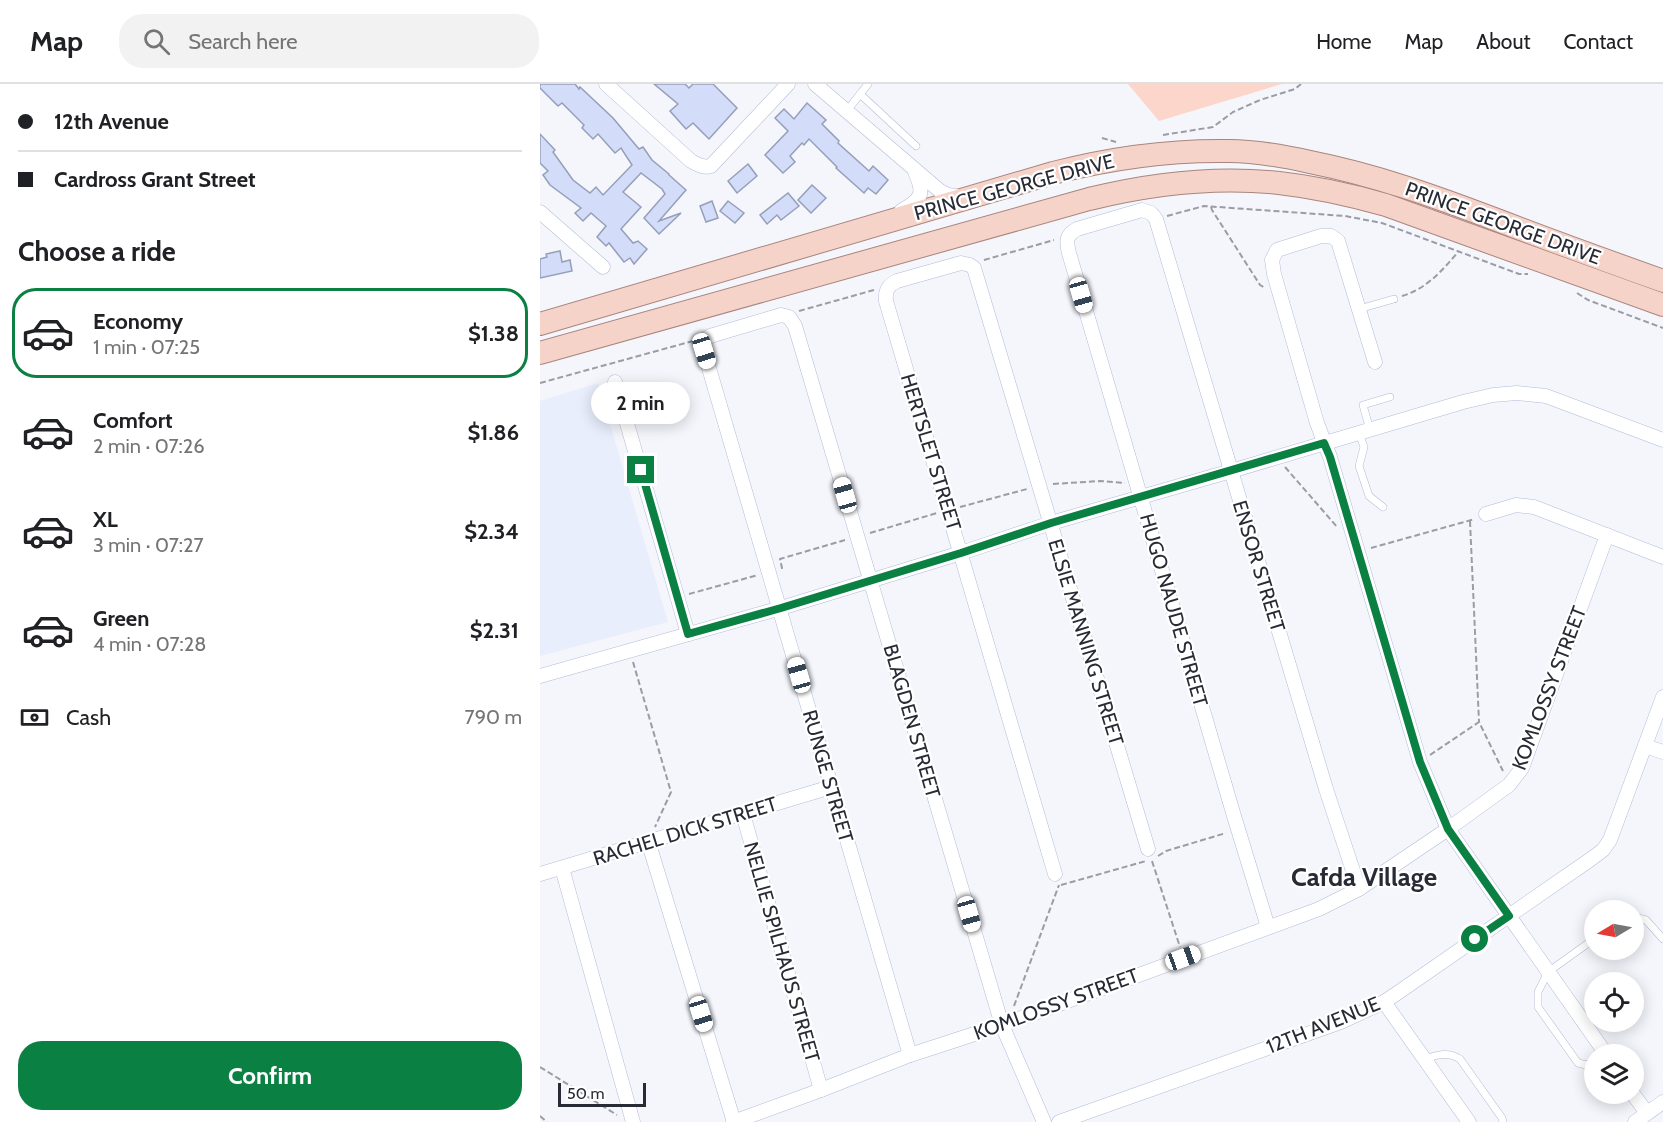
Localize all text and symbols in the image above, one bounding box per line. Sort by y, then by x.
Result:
search box [119,14,539,68]
text: Map [30,24,83,58]
icon: search [140,25,173,58]
text: Search here [188,28,297,55]
text: Home [1316,29,1372,54]
text: Map [1405,29,1443,54]
text: About [1476,29,1530,54]
text: Contact [1563,29,1633,54]
text: 12th Avenue [54,108,169,135]
street label: PRINCE GEORGE DRIVE [911,149,1117,225]
text: Cardross Grant Street [54,166,256,193]
street label: PRINCE GEORGE DRIVE [1402,176,1604,270]
text: Choose a ride [18,235,176,268]
car [1067,275,1095,315]
icon: car [21,306,75,360]
text: Economy [93,308,183,335]
text: $1.38 [468,320,519,347]
car [690,331,718,371]
text: 1 min · 07:25 [93,335,200,359]
street label: HERTSLET STREET [896,371,966,534]
callout: 2 min [591,383,690,425]
text: 2 min [616,391,665,415]
icon: car [21,405,75,459]
text: Comfort [93,407,172,434]
text: $1.86 [468,419,519,446]
text: 2 min · 07:26 [93,434,205,458]
route end [627,456,654,483]
car [831,475,859,515]
street label: ENSOR STREET [1228,497,1290,635]
icon: car [21,504,75,558]
text: XL [93,506,118,533]
street label: HUGO NAUDE STREET [1135,511,1213,710]
text: $2.34 [464,518,519,545]
text: 3 min · 07:27 [93,533,204,557]
street label: ELSIE MANNING STREET [1043,536,1129,748]
street label: KOMLOSSY STREET [1507,602,1591,773]
icon: car [21,603,75,657]
text: Green [93,605,149,632]
text: $2.31 [470,617,519,644]
text: 4 min · 07:28 [93,632,206,656]
street label: BLAGDEN STREET [879,641,946,801]
car [785,655,813,695]
icon: cash [18,701,51,734]
text: Cash [66,704,111,731]
text: 790 m [465,705,522,729]
street label: RUNGE STREET [798,707,858,845]
street label: RACHEL DICK STREET [590,791,780,870]
street label: NELLIE SPILHAUS STREET [739,839,825,1065]
district label: Cafda Village [1291,861,1437,893]
car [955,894,983,934]
north arrow [1584,900,1644,960]
map controls [1584,900,1644,1104]
route start [1461,925,1488,952]
car [1163,943,1203,973]
street label: KOMLOSSY STREET [970,963,1142,1045]
button: locate [1584,972,1644,1032]
street label: 12TH AVENUE [1263,991,1383,1059]
car [687,994,715,1034]
button: Confirm [18,1041,522,1110]
button: layers [1584,1044,1644,1104]
scale bar [558,1080,646,1108]
text: 50 m [567,1084,604,1103]

